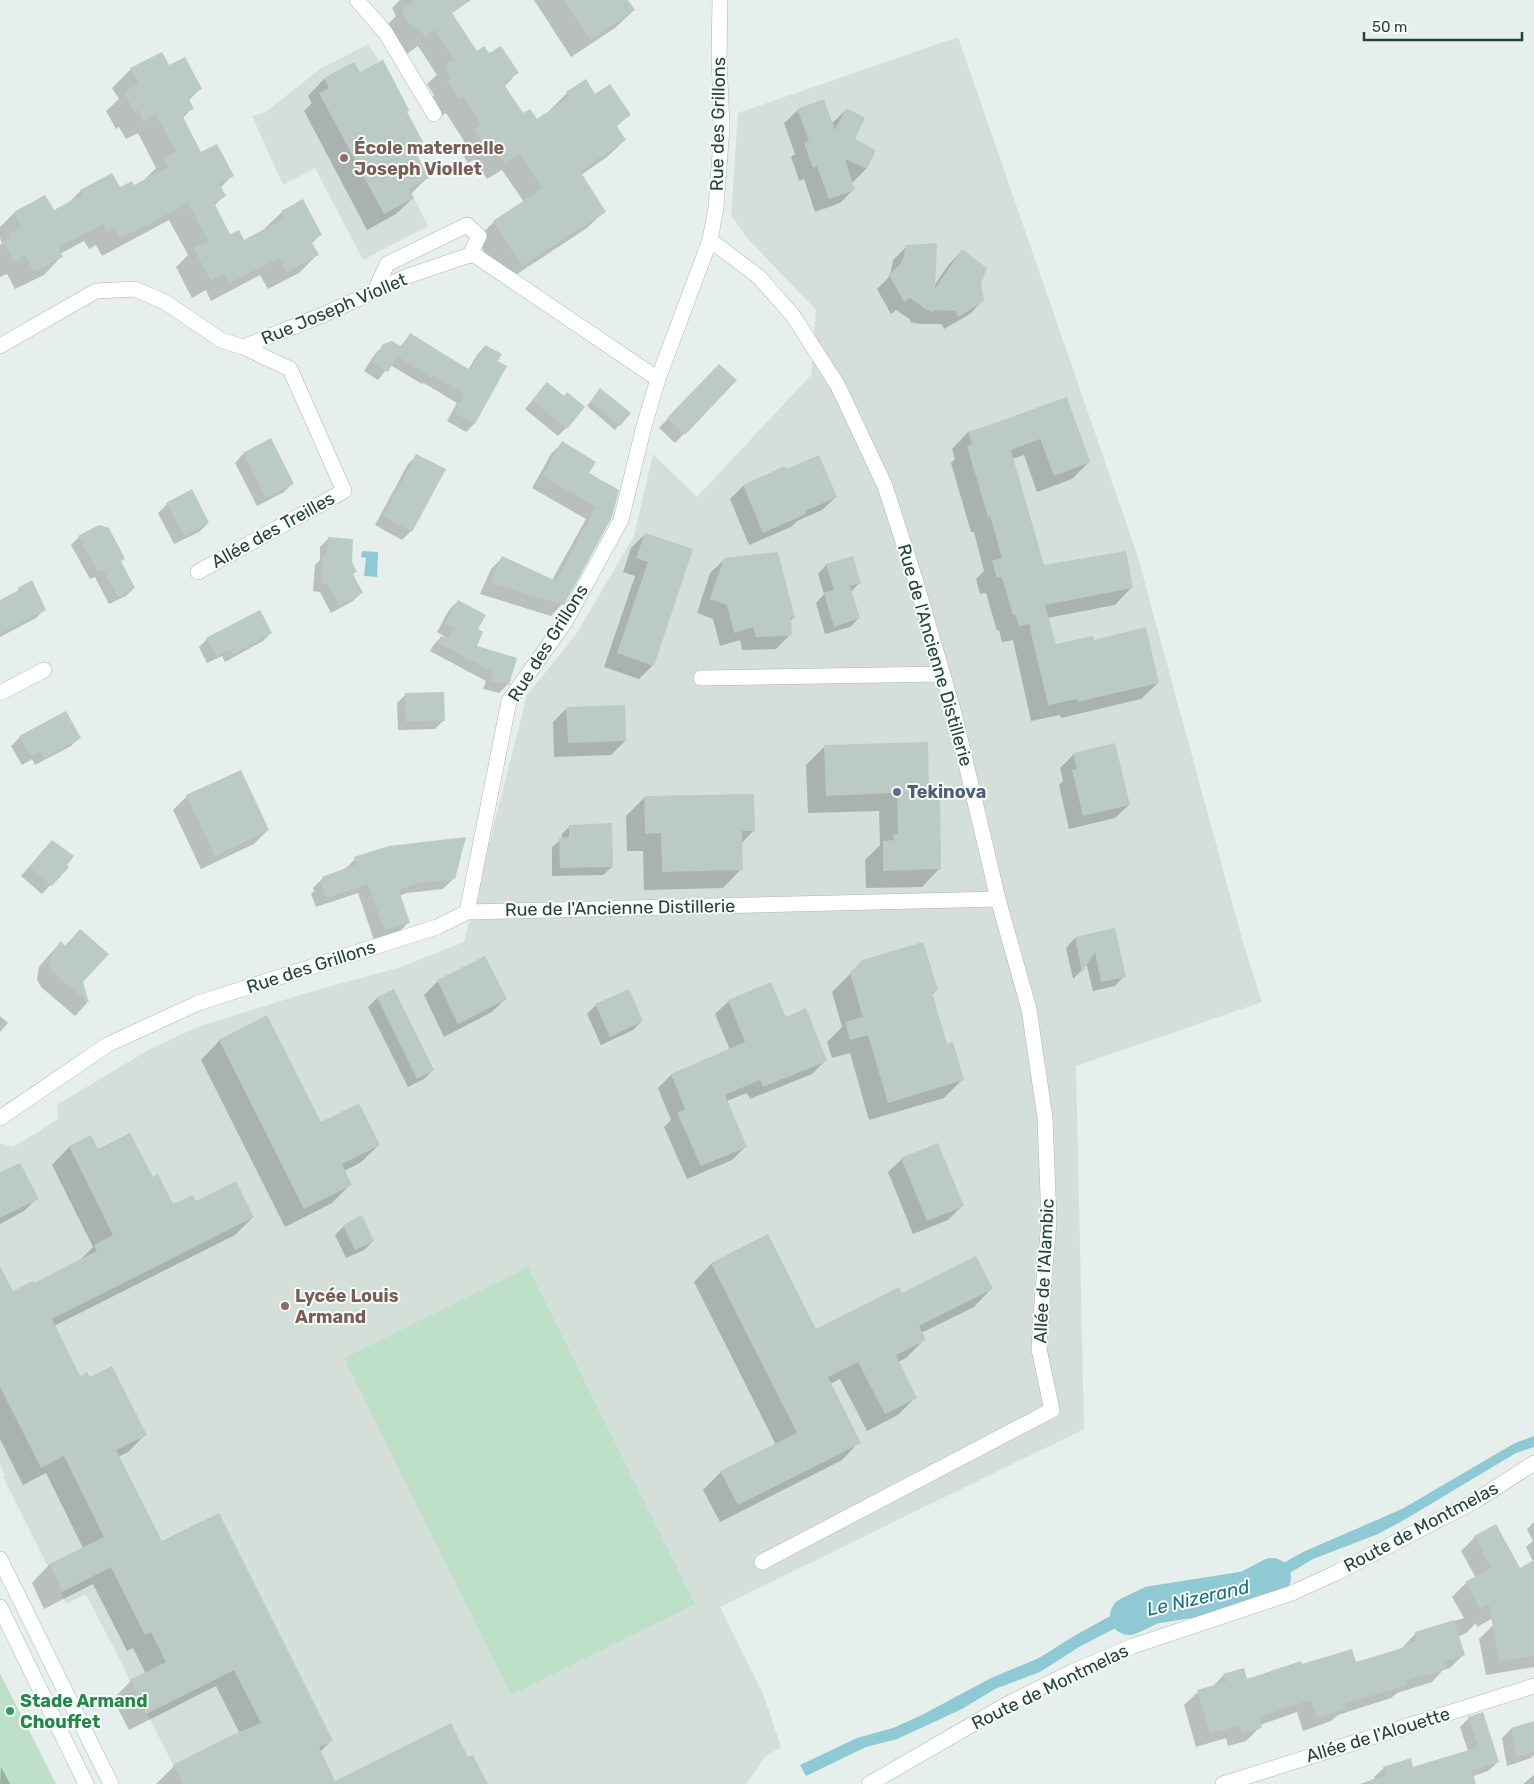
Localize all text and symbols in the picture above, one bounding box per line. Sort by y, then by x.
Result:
scale bar [1364,10,1522,42]
text: 50 m [1372,18,1407,36]
street label: Rue des Grillons [706,57,730,191]
place label: École maternelle Joseph Viollet [354,137,505,180]
marker: École maternelle Joseph Viollet [338,152,350,164]
street label: Rue Joseph Viollet [258,268,410,350]
street label: Allée des Treilles [208,487,338,573]
street label: Rue de l'Ancienne Distillerie [893,541,977,769]
street label: Rue des Grillons [503,580,593,706]
place label: Tekinova [907,781,986,803]
marker: Tekinova [891,786,903,798]
street label: Rue de l'Ancienne Distillerie [505,895,735,921]
street label: Rue des Grillons [244,936,378,998]
street label: Allée de l'Alambic [1029,1198,1059,1344]
place label: Lycée Louis Armand [295,1285,399,1328]
marker: Lycée Louis Armand [279,1300,291,1312]
street label: Route de Montmelas [1340,1477,1502,1577]
water label: Le Nizerand [1144,1575,1252,1621]
street label: Route de Montmelas [968,1640,1132,1734]
place label: Stade Armand Chouffet [20,1690,148,1733]
street label: Allée de l'Alouette [1303,1703,1453,1767]
marker: Stade Armand Chouffet [4,1705,16,1717]

